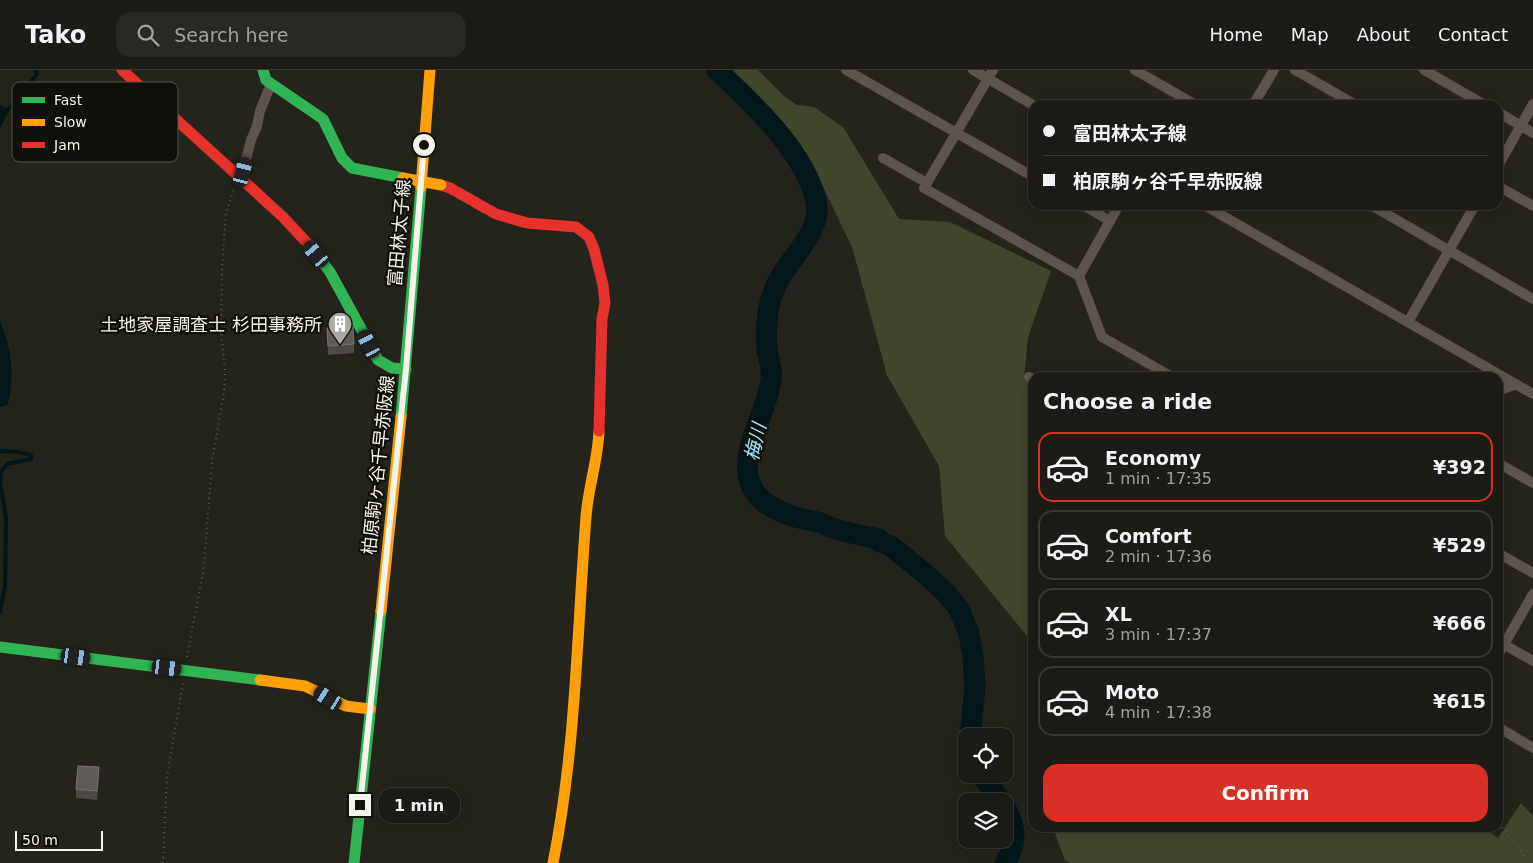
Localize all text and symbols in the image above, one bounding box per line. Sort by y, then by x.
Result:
search box [116,12,466,57]
text: Tako [25,21,86,49]
icon: search [134,21,162,49]
text: Search here [174,24,288,46]
text: Home [1210,24,1263,45]
text: Map [1291,24,1329,45]
text: About [1357,24,1410,45]
text: Contact [1438,24,1508,45]
legend [12,82,178,162]
text: Fast [54,92,83,108]
text: Slow [54,114,87,130]
text: 富田林太子線 [1073,122,1187,144]
route start [413,134,435,156]
text: Jam [53,137,80,153]
car [232,156,253,188]
text: 柏原駒ヶ谷千早赤阪線 [1073,170,1263,192]
street label: 富田林太子線 [384,178,414,288]
car [300,238,331,270]
building icon: 土地家屋調査士 杉田事務所 [327,311,353,345]
place label: 土地家屋調査士 杉田事務所 [100,314,322,335]
car [355,327,382,361]
street label: 柏原駒ヶ谷千早赤阪線 [358,374,398,556]
text: Choose a ride [1043,389,1212,414]
water label: 梅川 [740,419,770,463]
icon: car [1045,445,1090,490]
text: Economy [1105,447,1201,469]
text: ¥392 [1433,456,1486,478]
text: 1 min · 17:35 [1105,469,1212,488]
icon: car [1045,523,1090,568]
text: Comfort [1105,525,1192,547]
text: ¥529 [1433,534,1486,556]
text: 2 min · 17:36 [1105,547,1212,566]
icon: car [1045,601,1090,646]
text: XL [1105,603,1132,625]
text: ¥666 [1433,612,1486,634]
text: 3 min · 17:37 [1105,625,1212,644]
car [60,647,91,667]
car [151,659,182,677]
icon: car [1045,679,1090,724]
text: Moto [1105,681,1159,703]
car [311,684,344,712]
text: ¥615 [1433,690,1486,712]
text: 4 min · 17:38 [1105,703,1212,722]
map controls [958,728,1013,848]
button: locate [958,728,1013,783]
button: Confirm [1043,764,1488,822]
callout: 1 min [378,788,460,822]
button: layers [958,793,1013,848]
route end [349,794,371,816]
text: 1 min [394,796,444,815]
scale bar [15,828,102,851]
text: 50 m [22,832,58,848]

